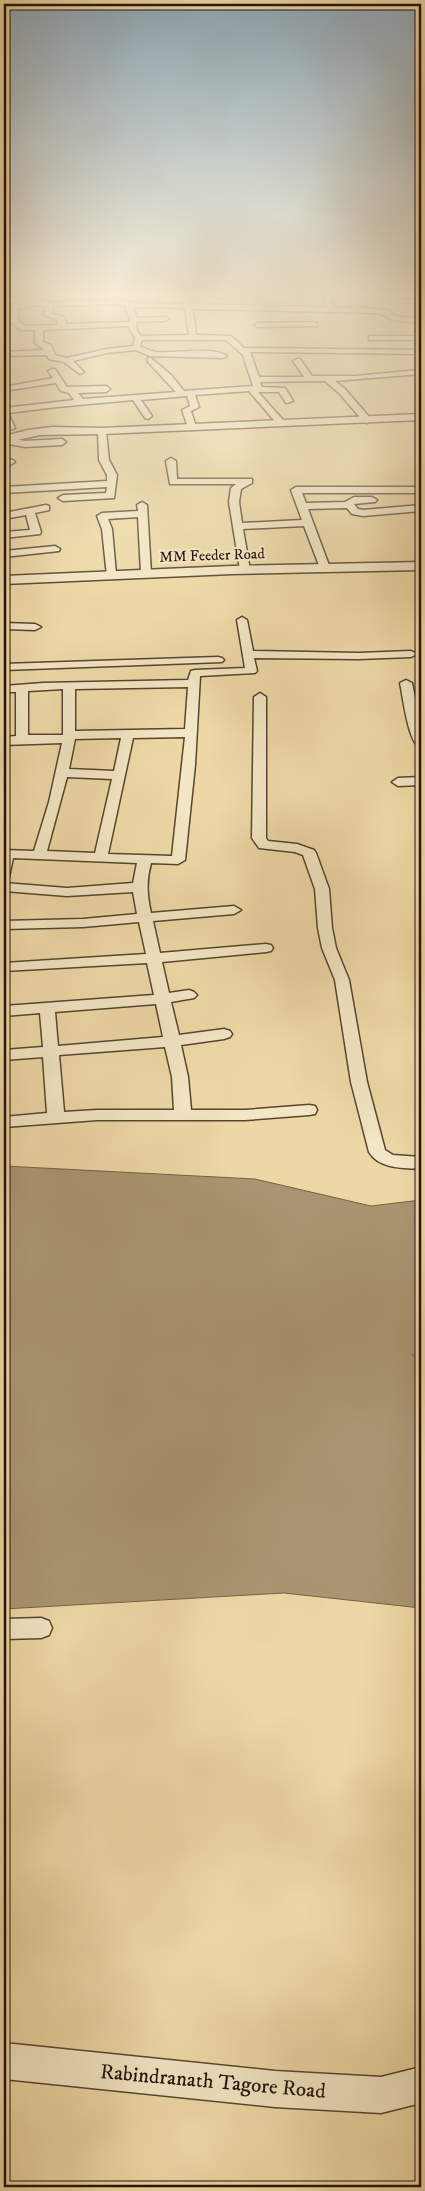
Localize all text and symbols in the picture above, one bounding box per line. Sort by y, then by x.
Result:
street label: MM Feeder Road [159,544,266,567]
street label: Rabindranath Tagore Road [99,2059,327,2105]

